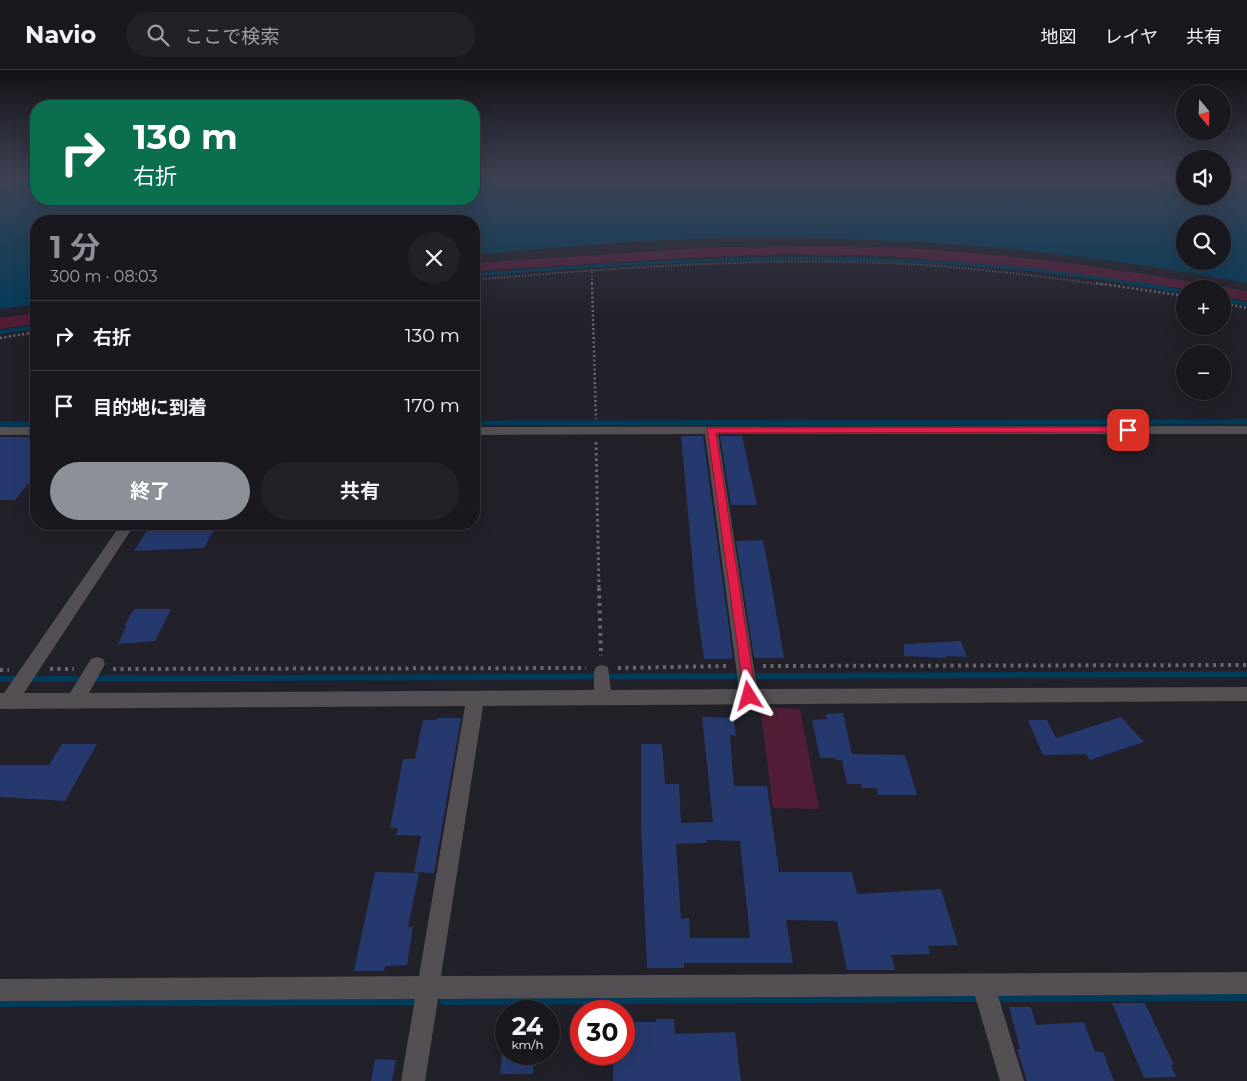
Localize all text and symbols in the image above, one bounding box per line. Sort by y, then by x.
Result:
search box [126,12,476,57]
text: Navio [25,20,96,49]
icon: search [144,21,172,49]
text: ここで検索 [184,25,279,48]
text: 地図 [1041,26,1077,48]
text: レイヤ [1105,26,1158,48]
text: 共有 [1186,26,1222,48]
north arrow [1176,85,1231,140]
map controls [1176,85,1231,400]
text: 130 m [133,115,238,158]
icon: right [50,120,115,185]
button: sound [1176,150,1231,205]
text: 右折 [133,163,177,190]
button: search [1176,215,1231,270]
text: 1 分 [50,229,100,266]
button: close [408,232,460,284]
text: 300 m · 08:03 [50,267,157,286]
button: + [1176,280,1231,335]
icon: right [50,322,78,350]
text: 130 m [405,324,460,347]
text: 右折 [93,326,131,349]
button: − [1176,345,1231,400]
icon: arrive [50,392,78,420]
text: 170 m [405,394,460,417]
text: 目的地に到着 [93,396,207,419]
pin [1107,409,1149,451]
icon: arrive [1114,416,1142,444]
button: 終了 [50,462,250,520]
button: 共有 [260,462,460,520]
position arrow [722,669,774,721]
speed limit sign: 30 [570,1000,635,1065]
text: 24 [512,1011,543,1041]
text: km/h [511,1037,544,1052]

